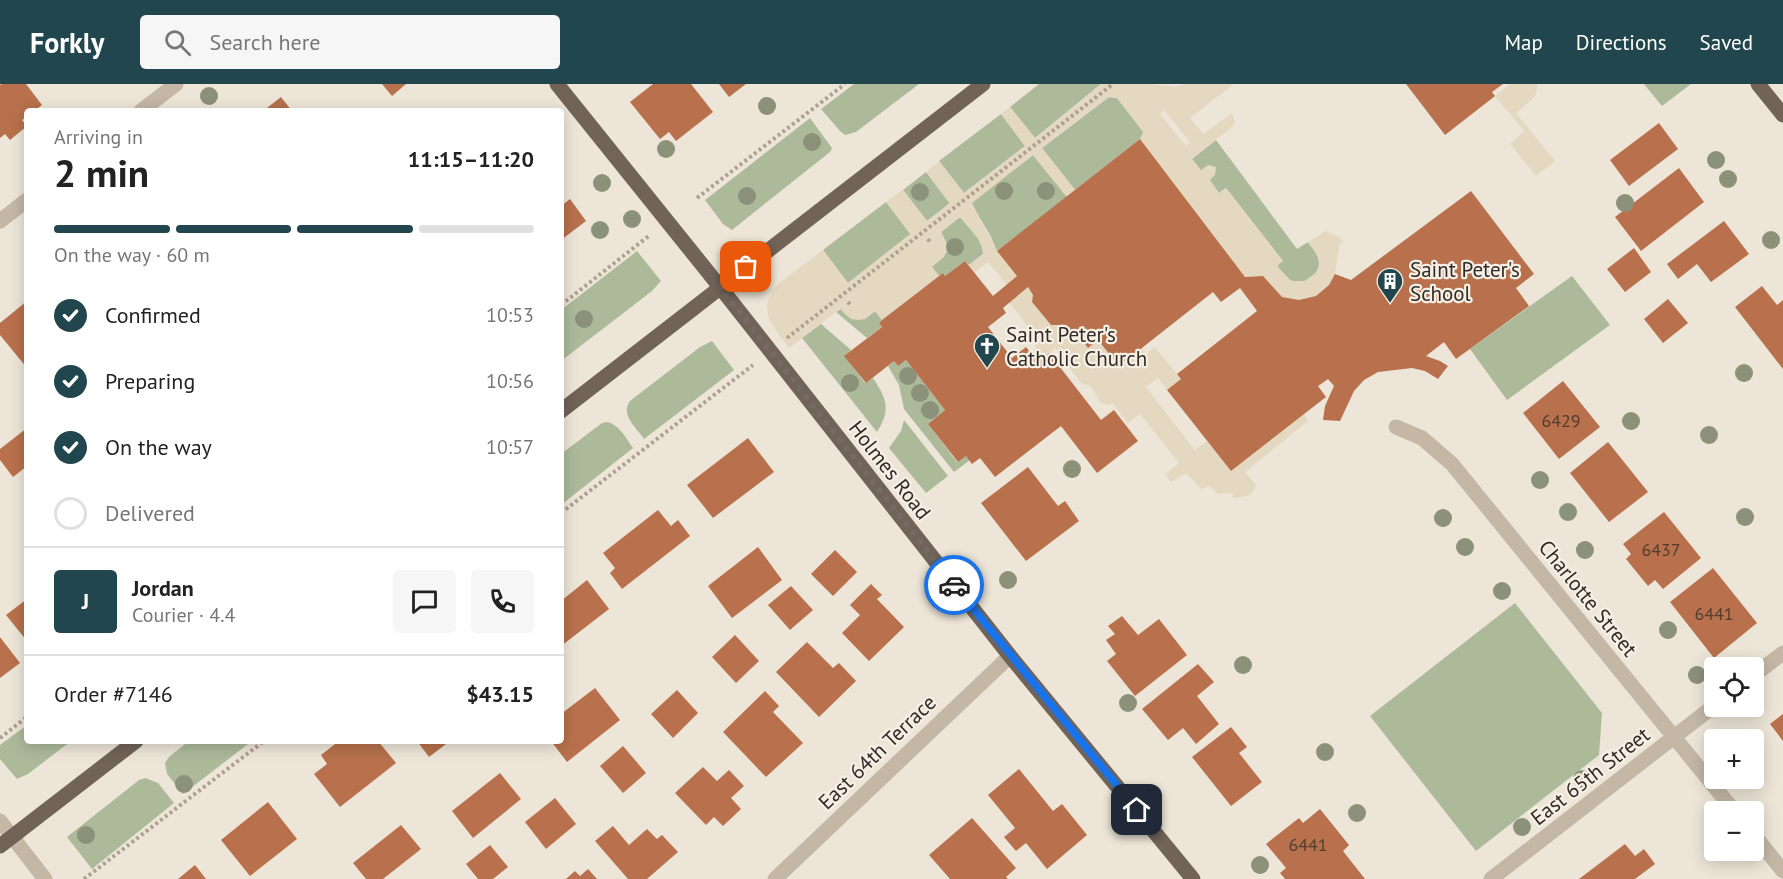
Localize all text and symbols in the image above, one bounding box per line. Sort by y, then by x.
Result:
search box [140,15,560,69]
text: Forkly [30,24,104,61]
icon: search [161,26,194,59]
text: Search here [209,28,320,56]
text: Map [1504,29,1543,56]
text: Directions [1576,29,1667,56]
text: Saved [1700,29,1753,56]
text: Arriving in [54,124,143,150]
text: 11:15–11:20 [408,145,534,173]
text: 2 min [54,147,149,198]
pin [720,241,771,292]
text: On the way · 60 m [54,242,210,268]
icon: bag [729,250,762,283]
place label: Saint Peter's School [1410,256,1520,307]
building icon: Saint Peter's School [1375,266,1405,304]
icon: check [54,299,87,332]
text: Confirmed [105,301,201,329]
text: 10:53 [486,302,534,328]
place label: Saint Peter's Catholic Church [1006,321,1147,372]
church icon: Saint Peter's Catholic Church [972,331,1002,369]
icon: check [54,365,87,398]
text: Preparing [105,367,195,395]
text: 10:56 [486,368,534,394]
house number: 6429 [1541,409,1581,432]
street label: Holmes Road [843,415,937,525]
icon: check [54,431,87,464]
text: On the way [105,433,212,461]
text: 10:57 [486,434,534,460]
text: Delivered [105,499,195,527]
street label: Charlotte Street [1533,534,1643,662]
house number: 6437 [1641,538,1681,561]
courier [924,555,984,615]
icon: car [938,569,971,602]
button: chat [393,570,456,633]
button: phone [471,570,534,633]
text: Jordan [132,574,194,602]
text: J [82,587,89,615]
text: Courier · 4.4 [132,602,235,628]
house number: 6441 [1694,602,1734,625]
map controls [1704,657,1764,861]
button: locate [1704,657,1764,717]
text: Order #7146 [54,680,173,708]
text: $43.15 [466,680,534,708]
street label: East 64th Terrace [812,689,942,815]
street label: East 65th Street [1525,721,1655,831]
button: + [1704,729,1764,789]
pin [1111,784,1162,835]
icon: home [1120,793,1153,826]
button: − [1704,801,1764,861]
house number: 6441 [1288,833,1328,856]

